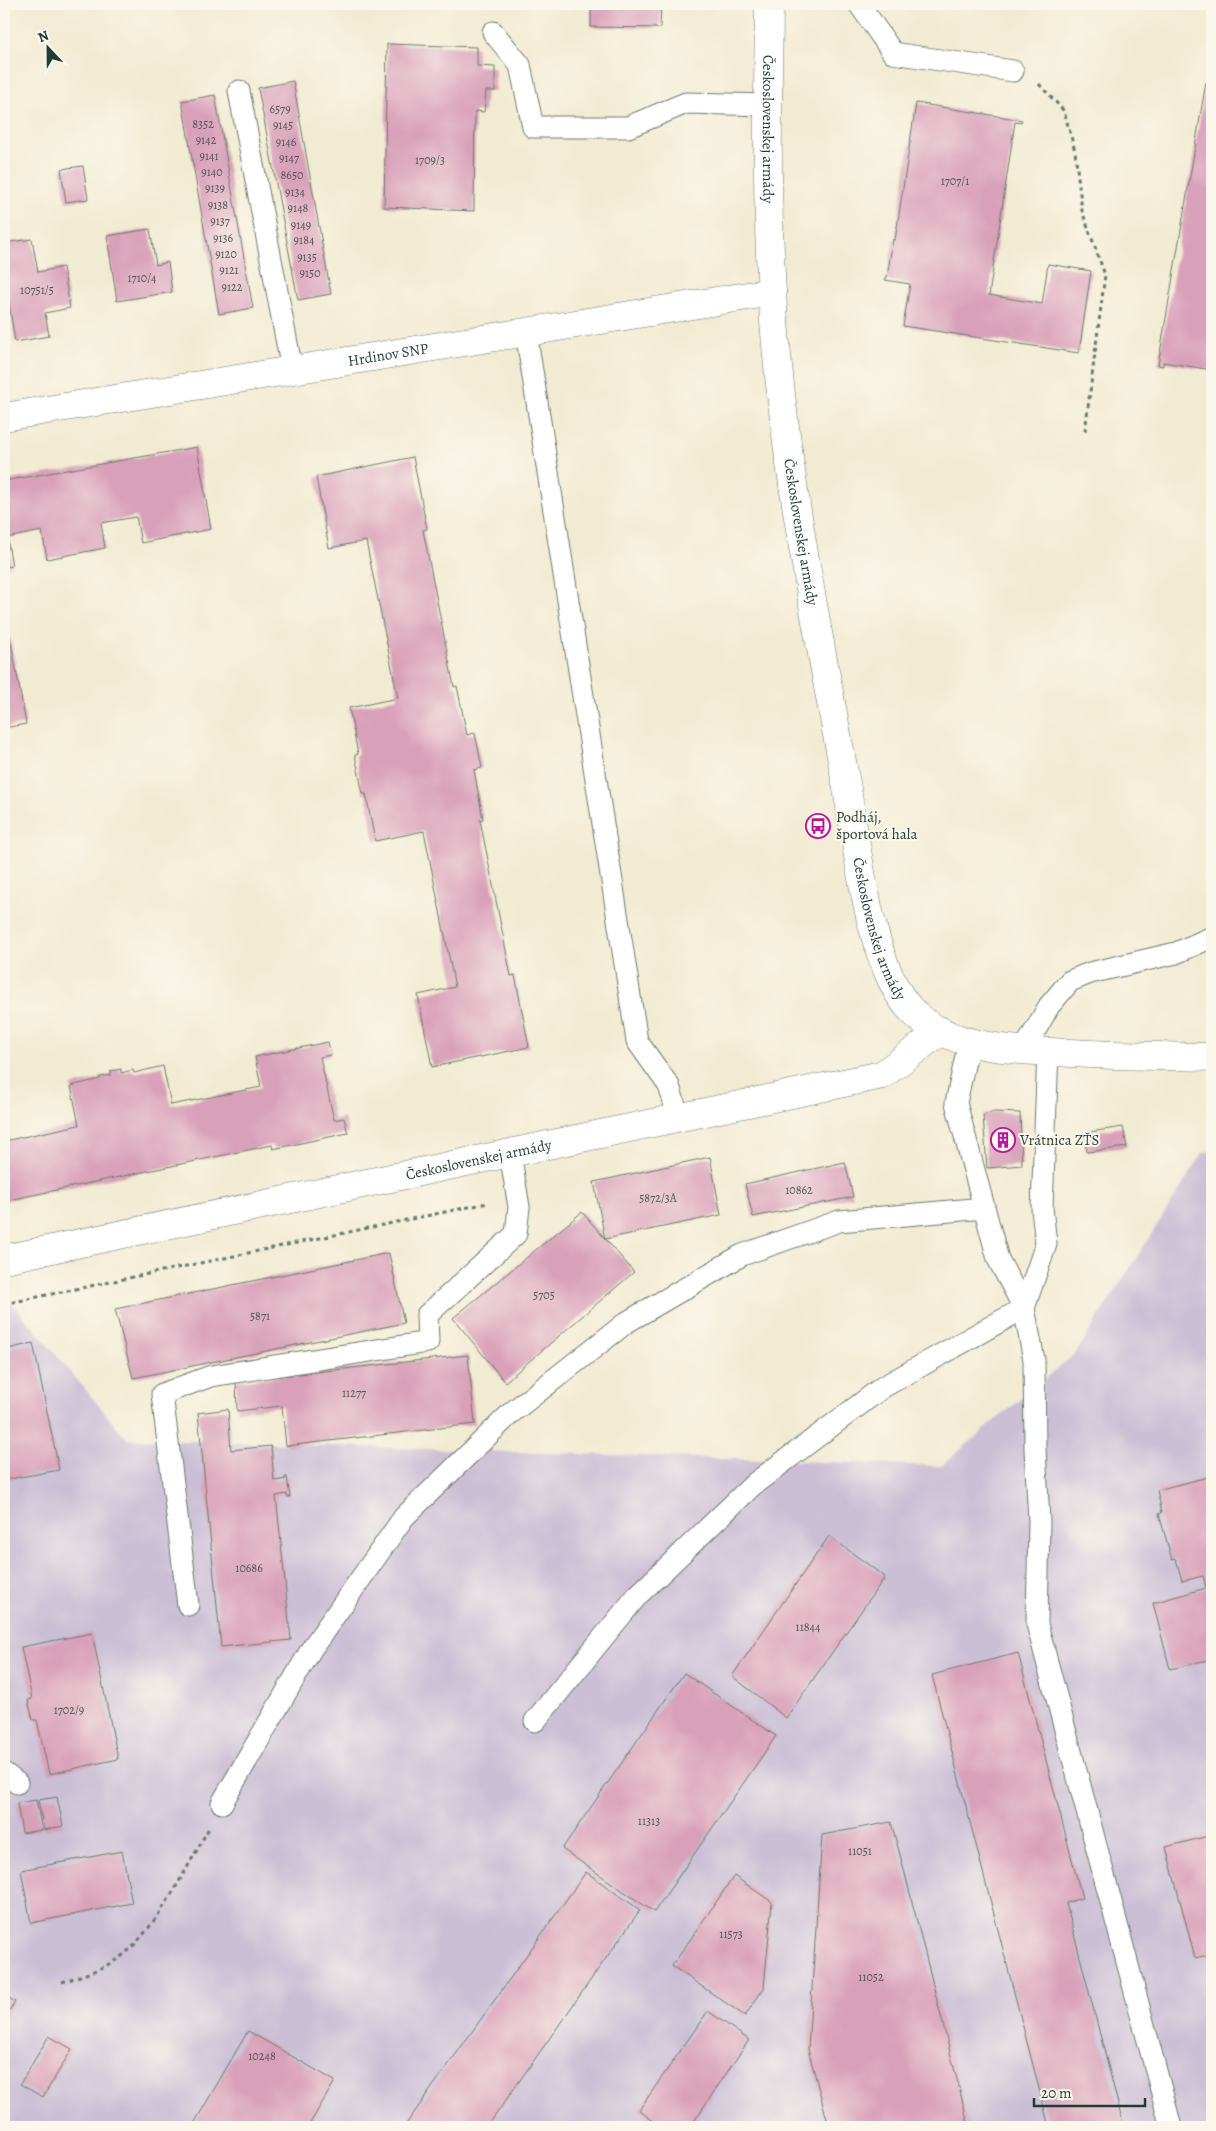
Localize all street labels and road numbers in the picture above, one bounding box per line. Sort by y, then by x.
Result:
street label: Československej armády [758,55,778,204]
street label: Hrdinov SNP [346,338,430,371]
street label: Československej armády [779,457,823,607]
street label: Československej armády [848,856,911,1004]
street label: Československej armády [404,1134,554,1185]

